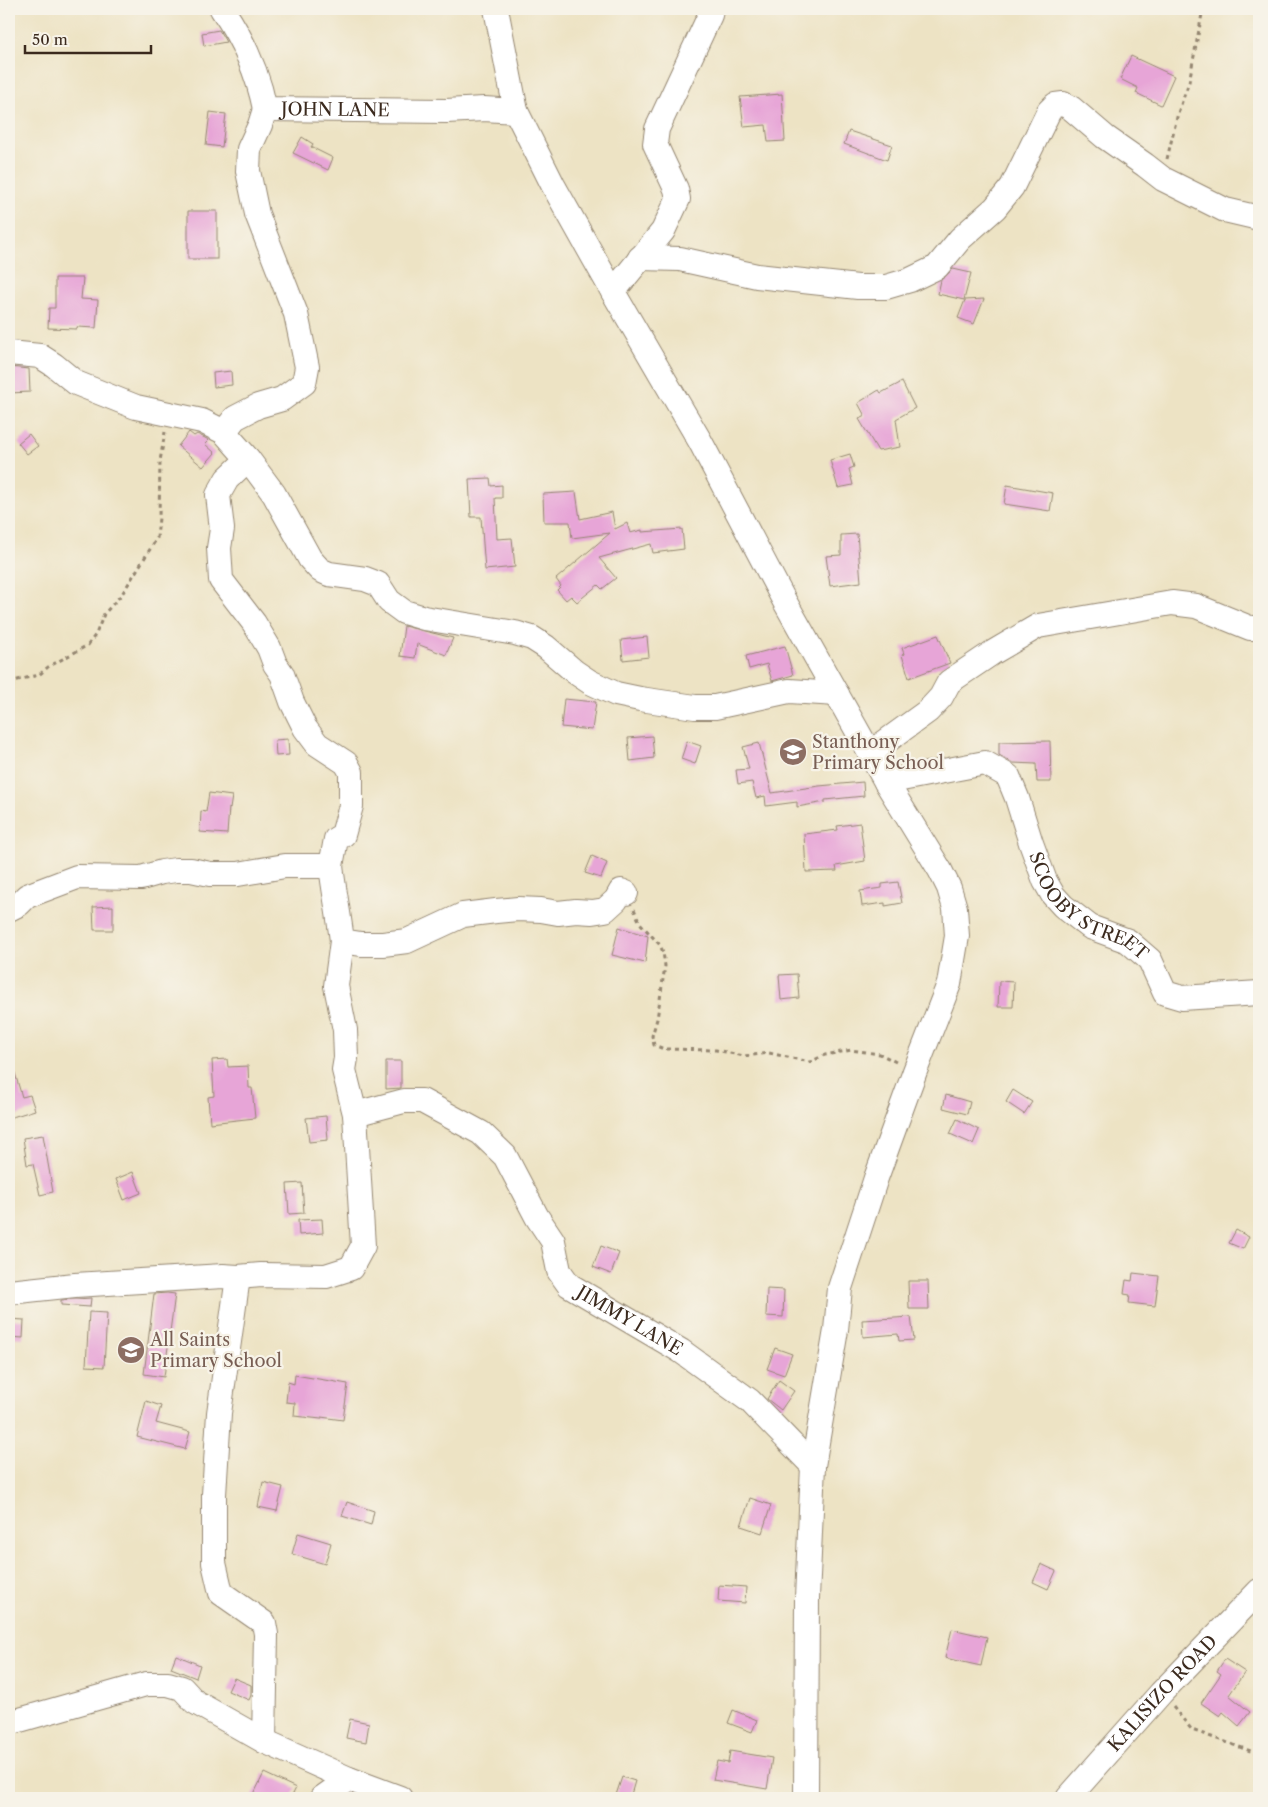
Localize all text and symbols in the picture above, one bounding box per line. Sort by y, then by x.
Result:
scale bar [25,22,151,54]
text: 50 m [32,30,68,49]
street label: JOHN LANE [278,98,390,121]
place label: Stanthony Primary School [812,731,944,774]
school or university icon: Stanthony Primary School [778,737,808,767]
street label: SCOOBY STREET [1024,849,1153,965]
street label: JIMMY LANE [570,1280,686,1360]
place label: All Saints Primary School [149,1329,282,1372]
school or university icon: All Saints Primary School [116,1335,146,1365]
street label: KALISIZO ROAD [1103,1630,1222,1756]

